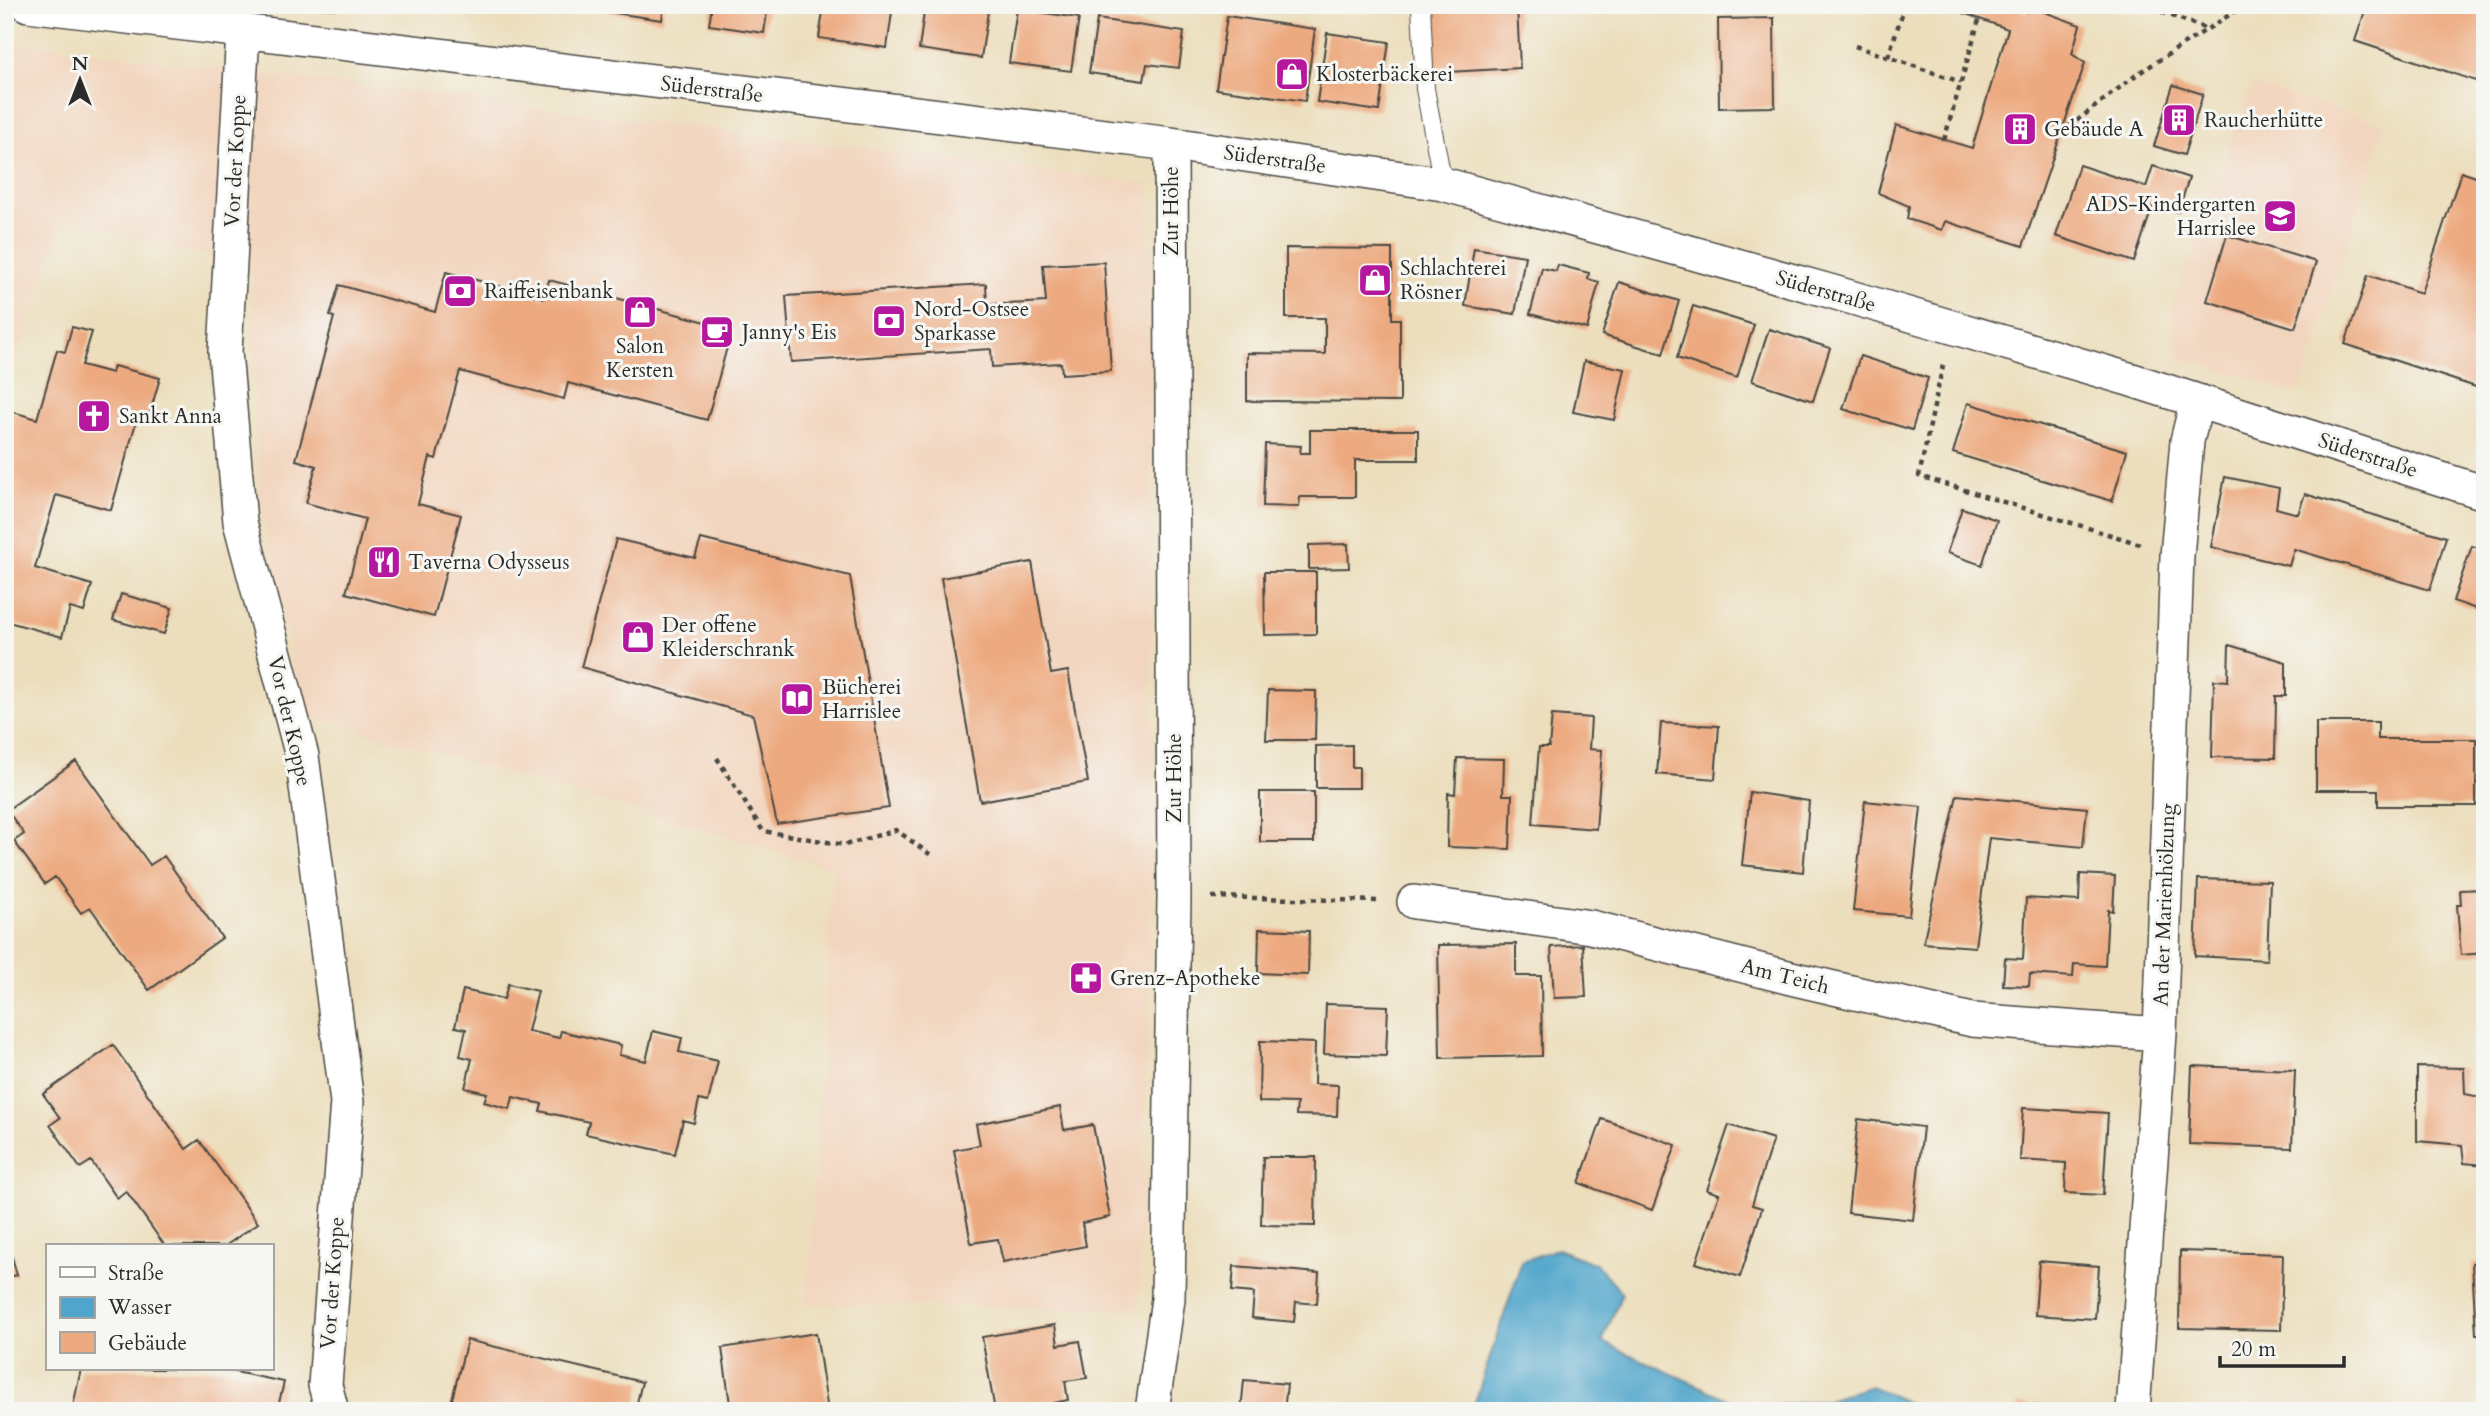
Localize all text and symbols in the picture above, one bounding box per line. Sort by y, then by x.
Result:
north arrow [46,46,116,116]
text: N [72,51,89,77]
shop icon: Klosterbäckerei [1273,55,1311,93]
place label: Klosterbäckerei [1316,60,1453,89]
street label: Süderstraße [659,69,765,110]
street label: Vor der Koppe [218,94,253,228]
building icon: Raucherhütte [2160,101,2198,139]
place label: Raucherhütte [2204,106,2323,135]
building icon: Gebäude A [2001,110,2039,148]
place label: Gebäude A [2044,115,2144,144]
street label: Süderstraße [1222,138,1328,181]
street label: Zur Höhe [1157,166,1186,256]
place label: ADS-Kindergarten Harrislee [2086,190,2256,243]
school or university icon: ADS-Kindergarten Harrislee [2261,197,2299,235]
place label: Schlachterei Rösner [1400,254,1507,307]
shop icon: Schlachterei Rösner [1356,261,1394,299]
street label: Süderstraße [1772,263,1879,320]
bank icon: Raiffeisenbank [441,272,479,310]
place label: Raiffeisenbank [484,277,614,306]
shop icon: Salon Kersten [621,293,659,331]
place label: Nord-Ostsee Sparkasse [914,295,1029,348]
bank icon: Nord-Ostsee Sparkasse [870,302,908,340]
cafe icon: Janny's Eis [698,313,736,351]
place label: Janny's Eis [739,318,836,347]
place label: Salon Kersten [606,332,674,385]
church icon: Sankt Anna [75,397,113,435]
place label: Sankt Anna [119,402,222,431]
street label: Süderstraße [2314,426,2421,485]
restaurant icon: Taverna Odysseus [365,543,403,581]
place label: Taverna Odysseus [408,548,570,577]
place label: Der offene Kleiderschrank [662,611,796,664]
shop icon: Der offene Kleiderschrank [619,618,657,656]
street label: Vor der Koppe [260,653,319,789]
place label: Bücherei Harrislee [822,673,902,726]
library icon: Bücherei Harrislee [778,680,816,718]
street label: Zur Höhe [1160,733,1189,823]
street label: An der Marienhölzung [2146,803,2183,1007]
street label: Am Teich [1738,951,1833,1002]
pharmacy icon: Grenz-Apotheke [1067,959,1105,997]
place label: Grenz-Apotheke [1110,964,1260,993]
street label: Vor der Koppe [313,1216,352,1350]
legend [46,1244,273,1370]
text: Straße [108,1259,164,1288]
text: Wasser [107,1293,172,1322]
scale bar [2220,1325,2345,1369]
text: Gebäude [108,1329,187,1358]
text: 20 m [2231,1335,2276,1364]

